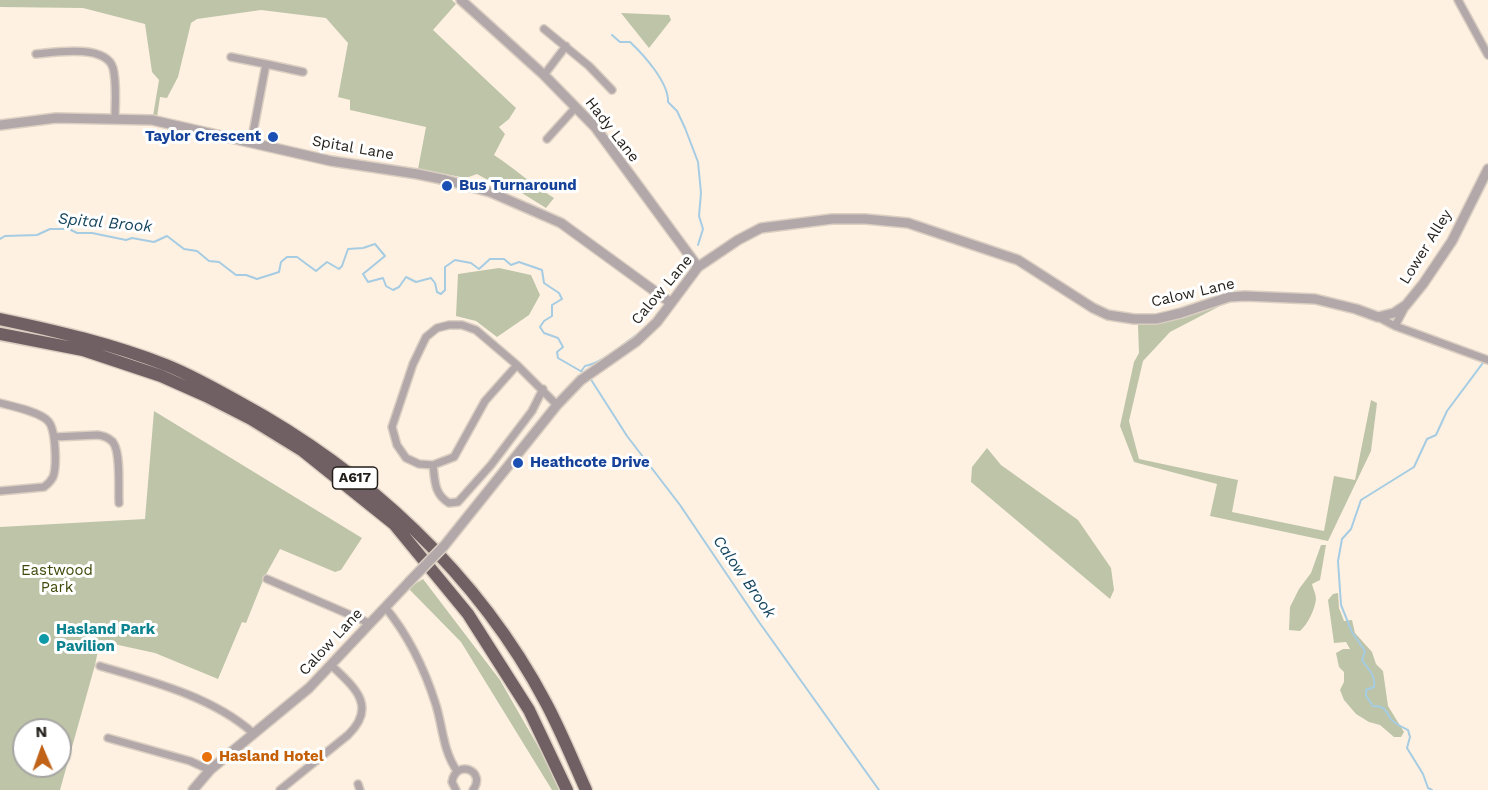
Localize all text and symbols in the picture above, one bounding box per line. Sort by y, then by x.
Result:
street label: Hady Lane [581,94,643,166]
place label: Taylor Crescent [145,128,261,146]
marker: Taylor Crescent [266,130,280,144]
street label: Spital Lane [311,132,395,164]
place label: Bus Turnaround [459,177,577,195]
marker: Bus Turnaround [440,179,454,193]
street label: Lower Alley [1396,206,1456,288]
water label: Spital Brook [57,209,153,237]
street label: Calow Lane [628,252,696,328]
street label: Calow Lane [1149,275,1237,311]
place label: Heathcote Drive [530,454,650,472]
marker: Heathcote Drive [511,456,525,470]
road number: A617 [332,467,378,489]
water label: Calow Brook [708,532,780,622]
park label: Eastwood Park [21,562,93,597]
street label: Calow Lane [295,605,367,679]
place label: Hasland Park Pavilion [56,621,155,656]
marker: Hasland Park Pavilion [37,632,51,646]
north arrow [12,718,72,778]
text: N [35,722,48,741]
place label: Hasland Hotel [219,748,324,766]
marker: Hasland Hotel [200,750,214,764]

